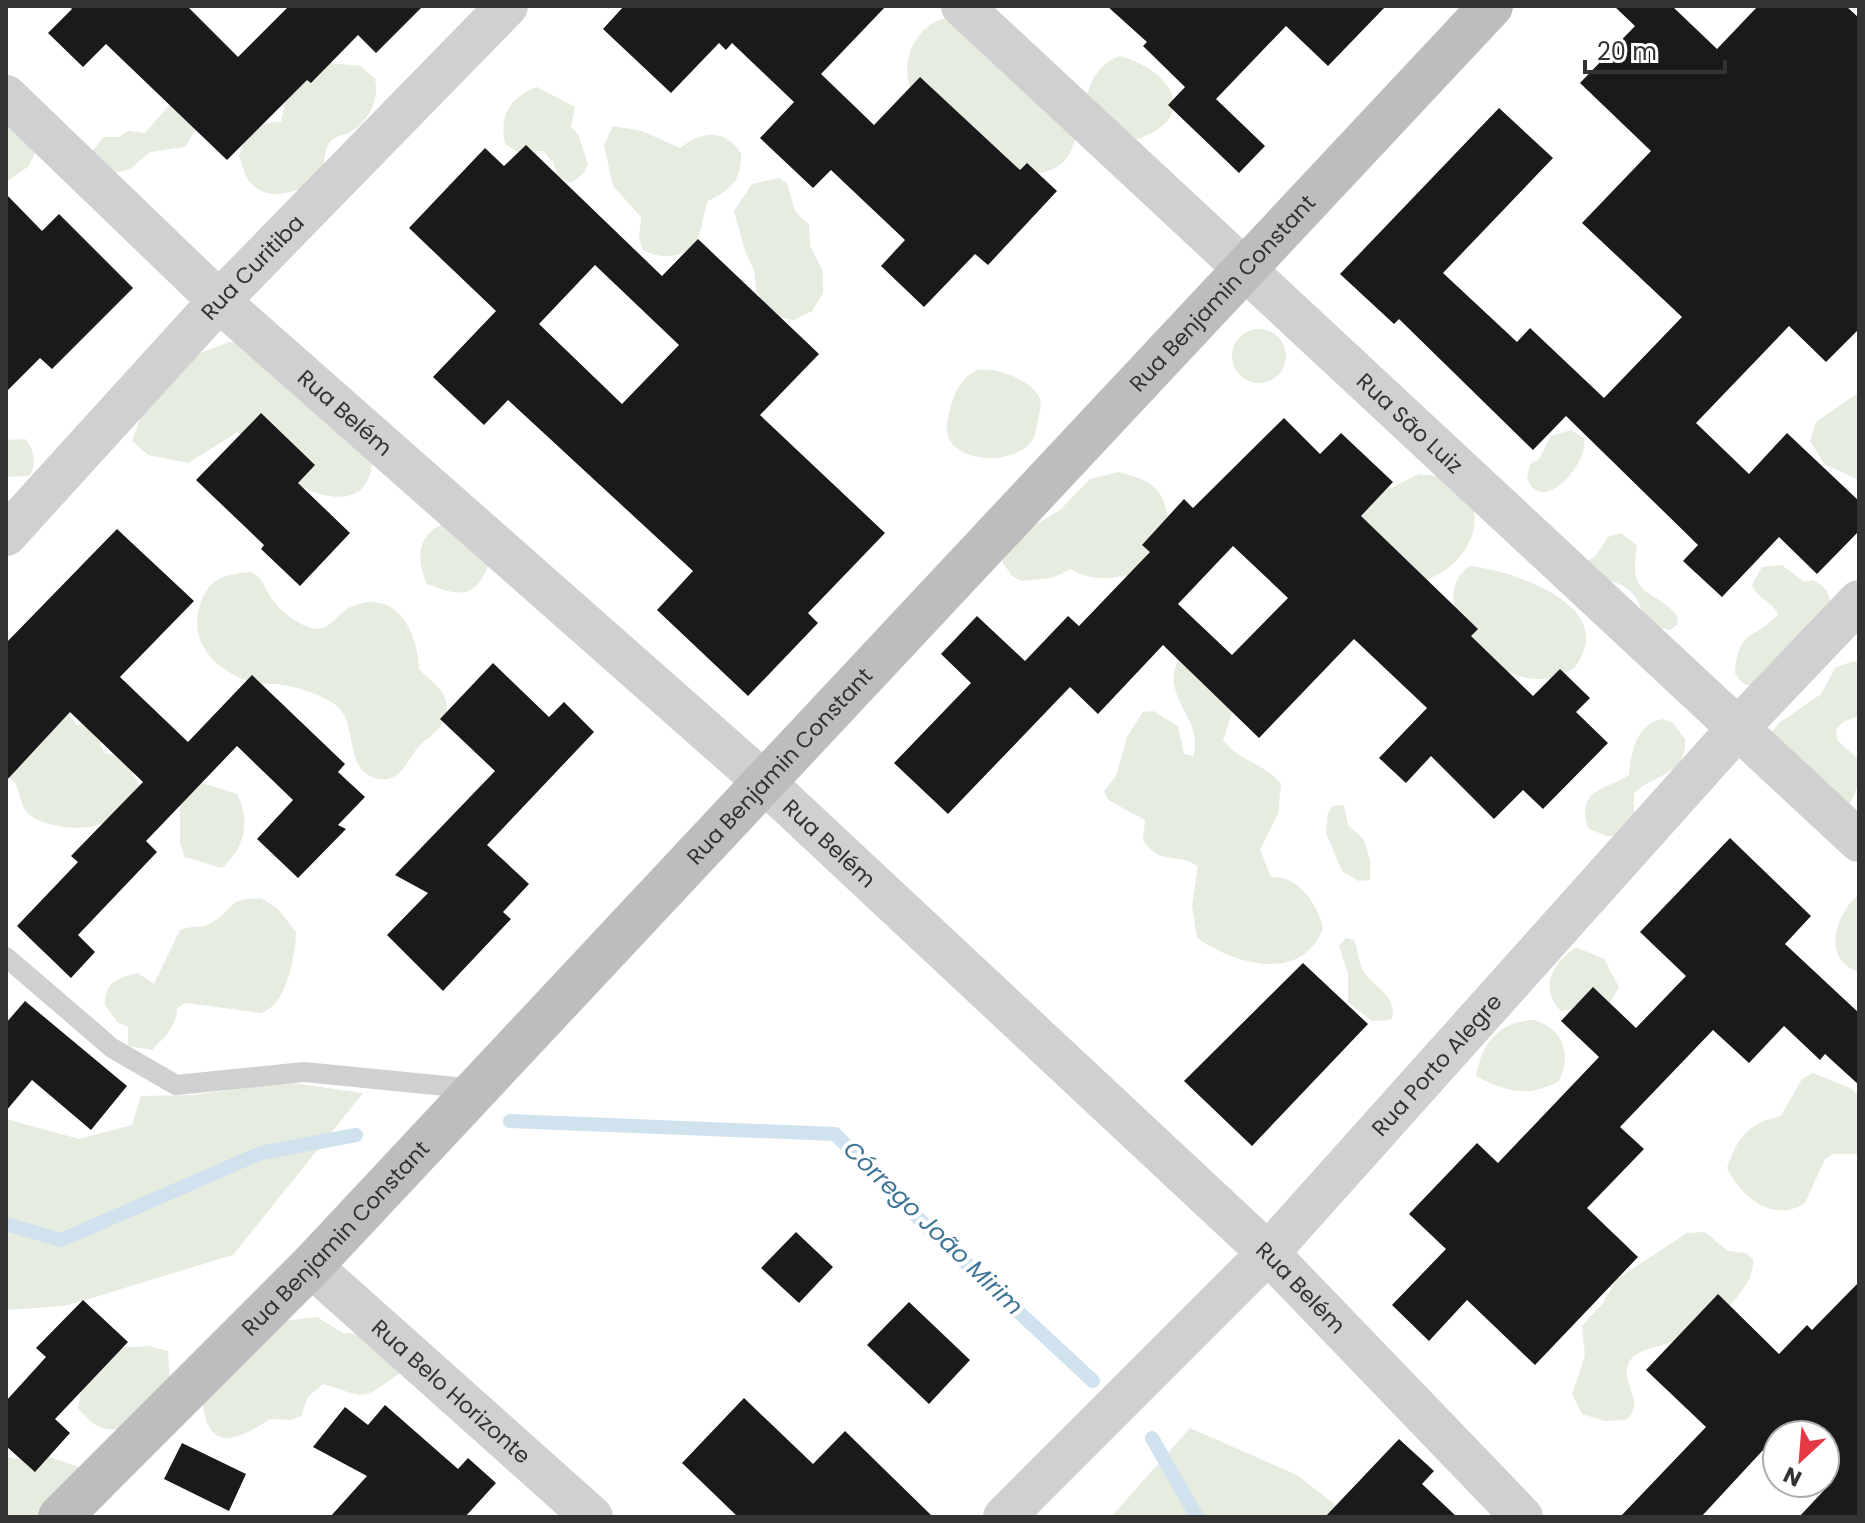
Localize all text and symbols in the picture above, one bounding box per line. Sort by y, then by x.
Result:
scale bar [1585,24,1725,74]
text: 20 m [1597,35,1657,68]
street label: Rua Benjamin Constant [1123,188,1323,399]
street label: Rua Curitiba [194,208,311,327]
street label: Rua Belém [291,362,399,463]
street label: Rua São Luiz [1350,366,1470,481]
street label: Rua Benjamin Constant [680,661,880,872]
street label: Rua Belém [776,792,882,895]
street label: Rua Porto Alegre [1365,987,1509,1143]
water label: Córrego João Mirim [836,1133,1031,1322]
street label: Rua Benjamin Constant [235,1134,437,1343]
street label: Rua Belém [1249,1235,1352,1341]
street label: Rua Belo Horizonte [365,1312,537,1471]
north arrow [1761,1419,1841,1499]
text: N [1778,1459,1807,1494]

